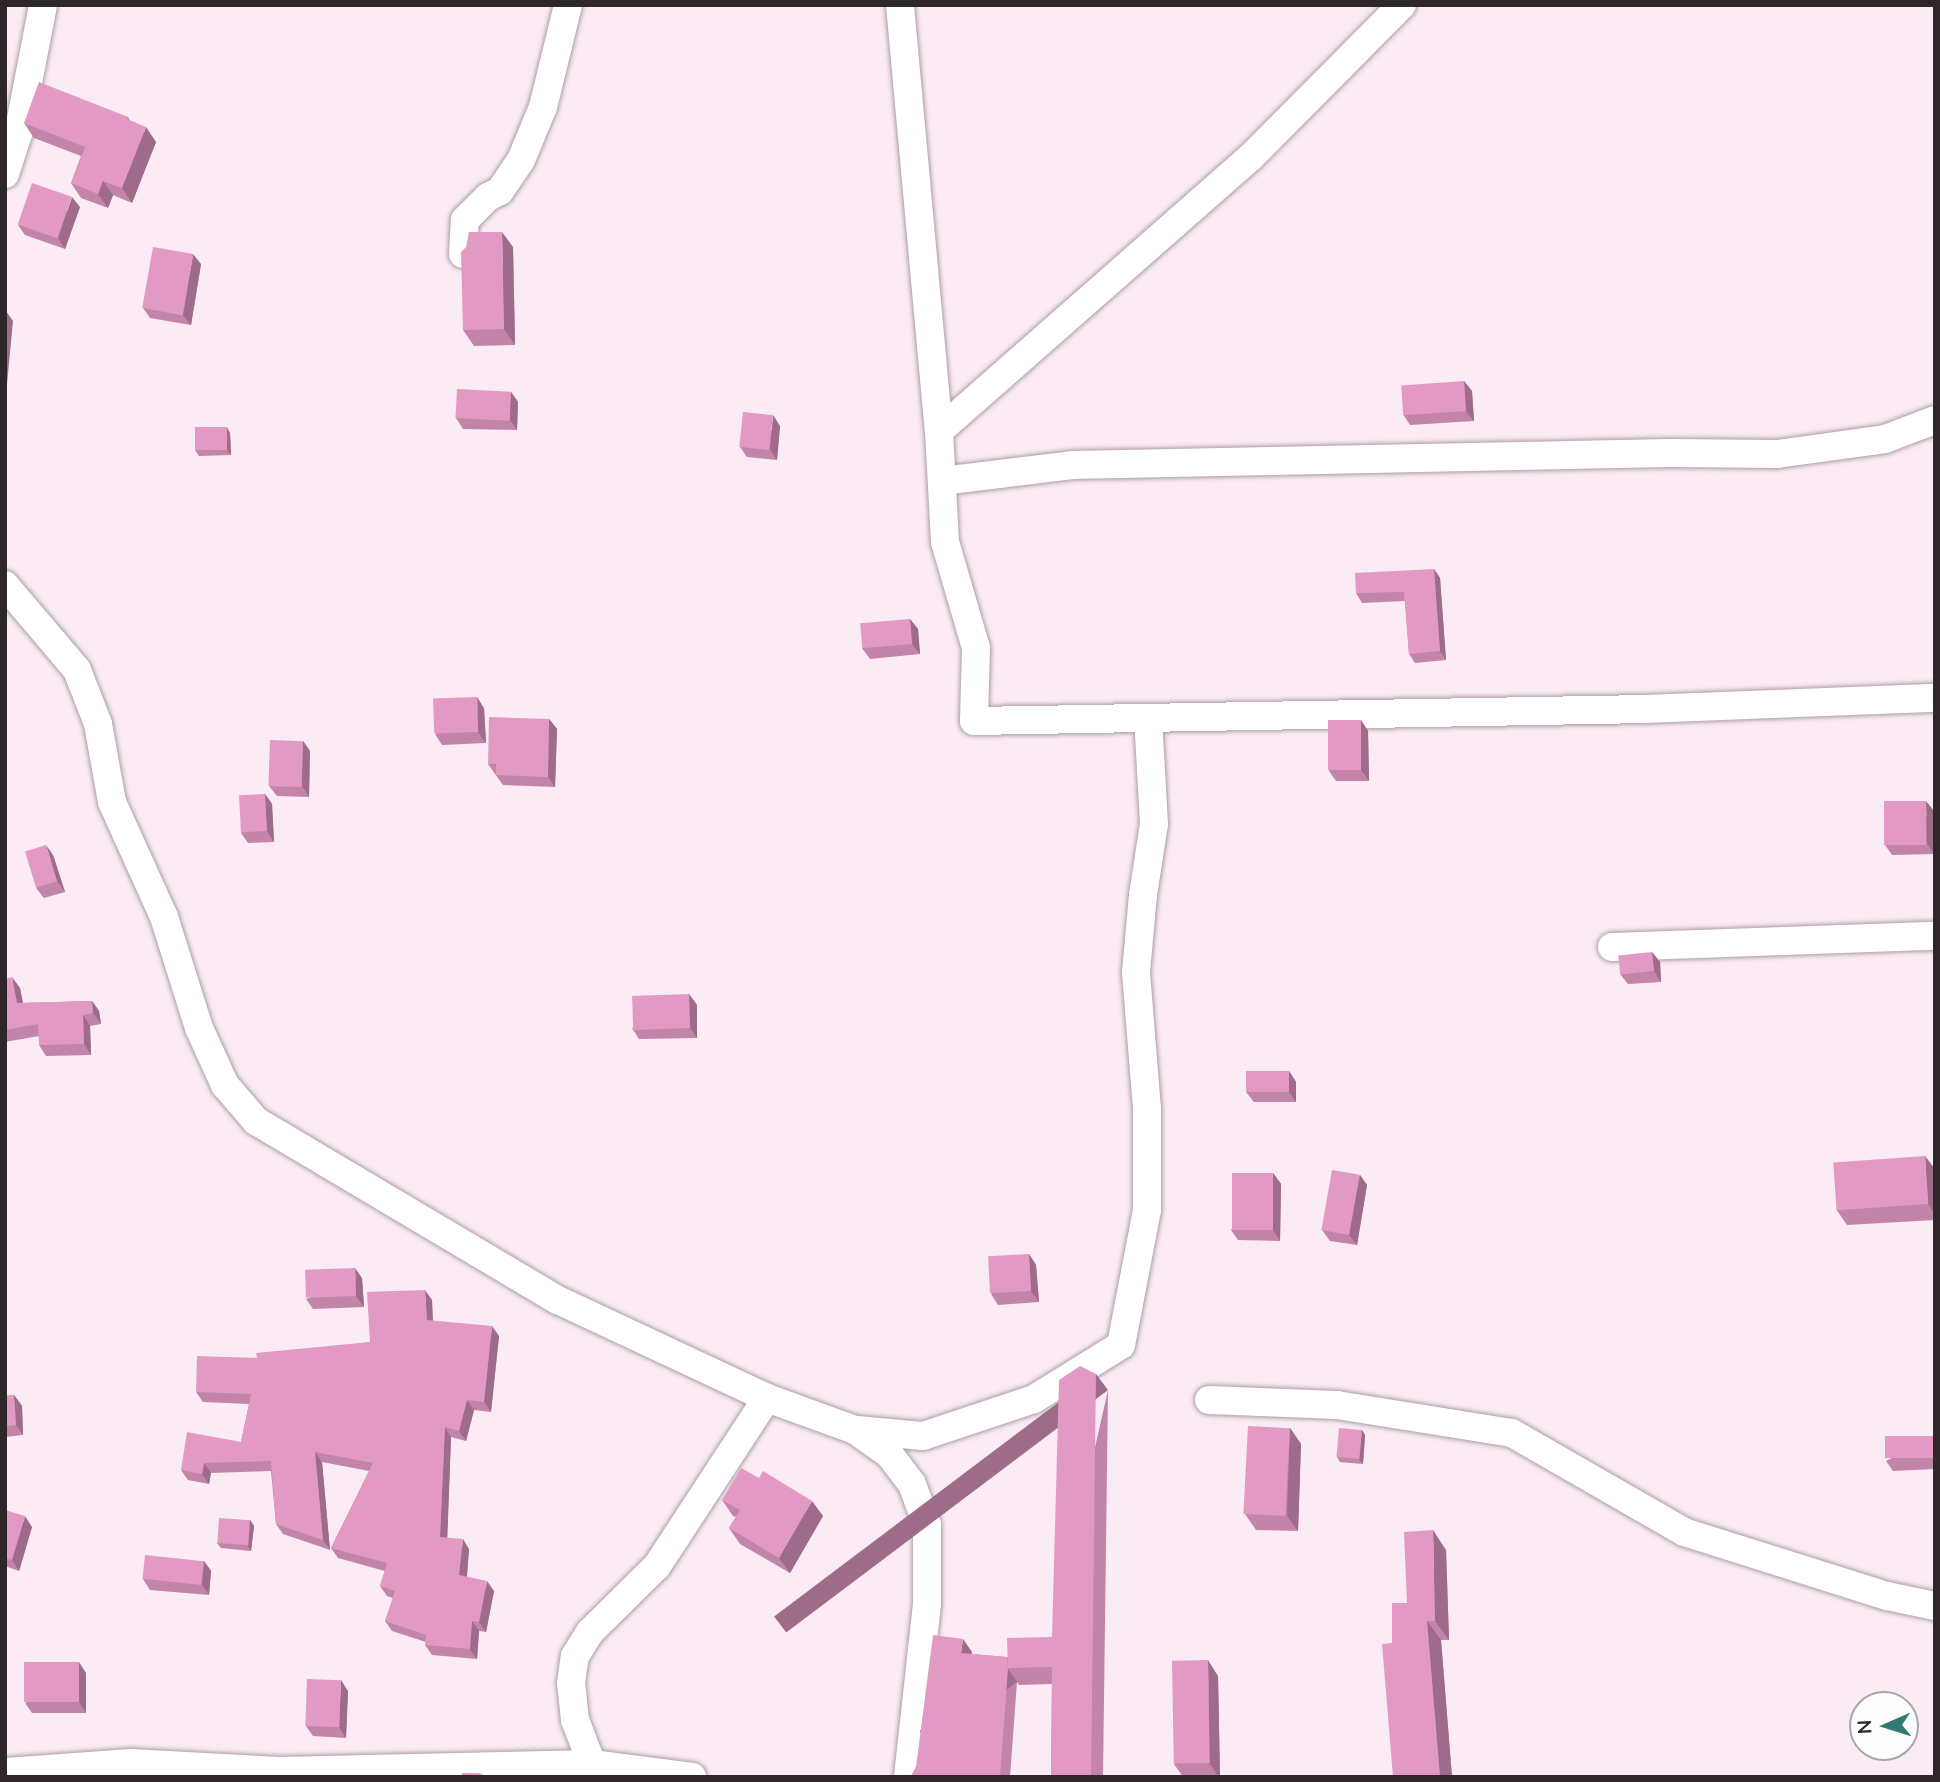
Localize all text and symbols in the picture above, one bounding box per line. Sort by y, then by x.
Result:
north arrow [1849,1691,1919,1761]
text: N [1852,1719,1878,1735]

